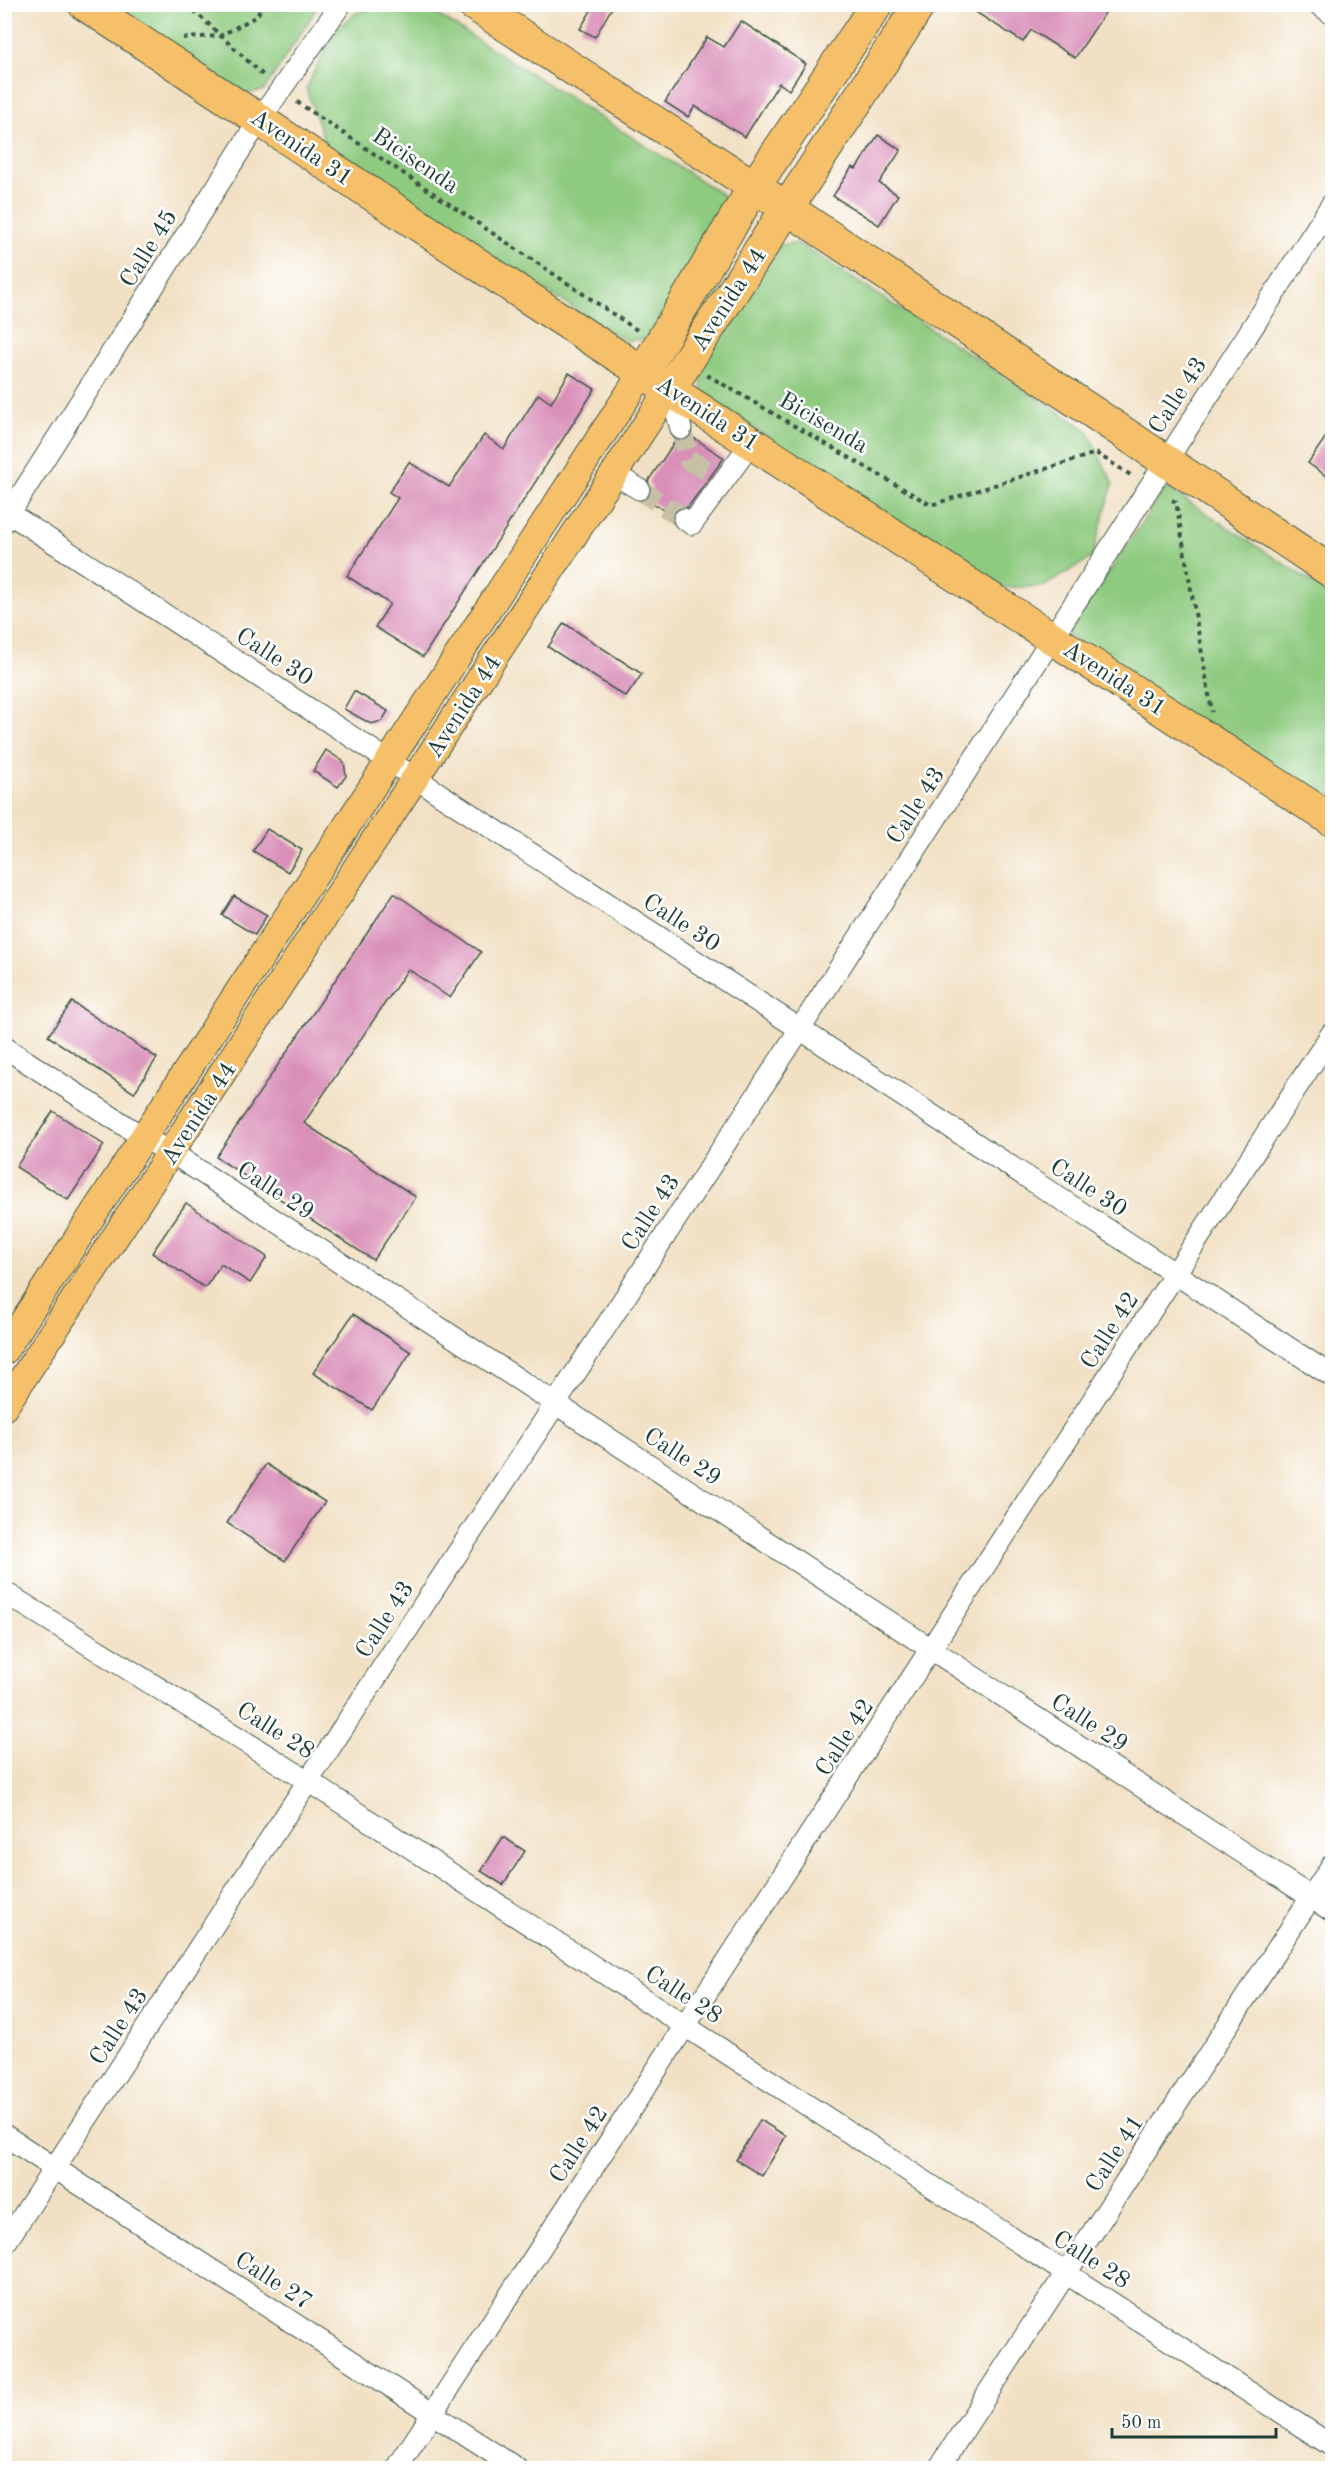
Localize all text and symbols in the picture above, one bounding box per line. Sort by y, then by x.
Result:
street label: Avenida 31 [245,106,356,192]
street label: Bicisenda [367,124,463,199]
street label: Calle 45 [117,206,183,292]
street label: Avenida 44 [688,244,772,356]
street label: Calle 43 [1145,353,1212,439]
street label: Avenida 31 [651,373,763,457]
street label: Bicisenda [774,389,872,459]
street label: Calle 30 [231,624,317,691]
street label: Avenida 31 [1058,638,1170,722]
street label: Avenida 44 [423,651,507,763]
street label: Calle 43 [883,763,950,849]
street label: Calle 30 [638,890,724,957]
street label: Avenida 44 [158,1058,242,1170]
street label: Calle 30 [1045,1155,1131,1222]
street label: Calle 29 [232,1158,318,1225]
street label: Calle 43 [618,1170,685,1256]
street label: Calle 42 [1077,1288,1144,1374]
street label: Calle 29 [639,1424,725,1491]
street label: Calle 43 [352,1577,419,1663]
street label: Calle 29 [1046,1690,1132,1757]
street label: Calle 42 [812,1695,879,1781]
street label: Calle 28 [232,1699,318,1765]
street label: Calle 28 [640,1962,726,2029]
street label: Calle 43 [86,1984,153,2070]
street label: Calle 42 [546,2102,613,2188]
street label: Calle 41 [1082,2111,1149,2197]
street label: Calle 28 [1048,2227,1134,2294]
street label: Calle 27 [230,2248,316,2315]
scale bar [1112,2401,1276,2439]
text: 50 m [1121,2414,1161,2432]

